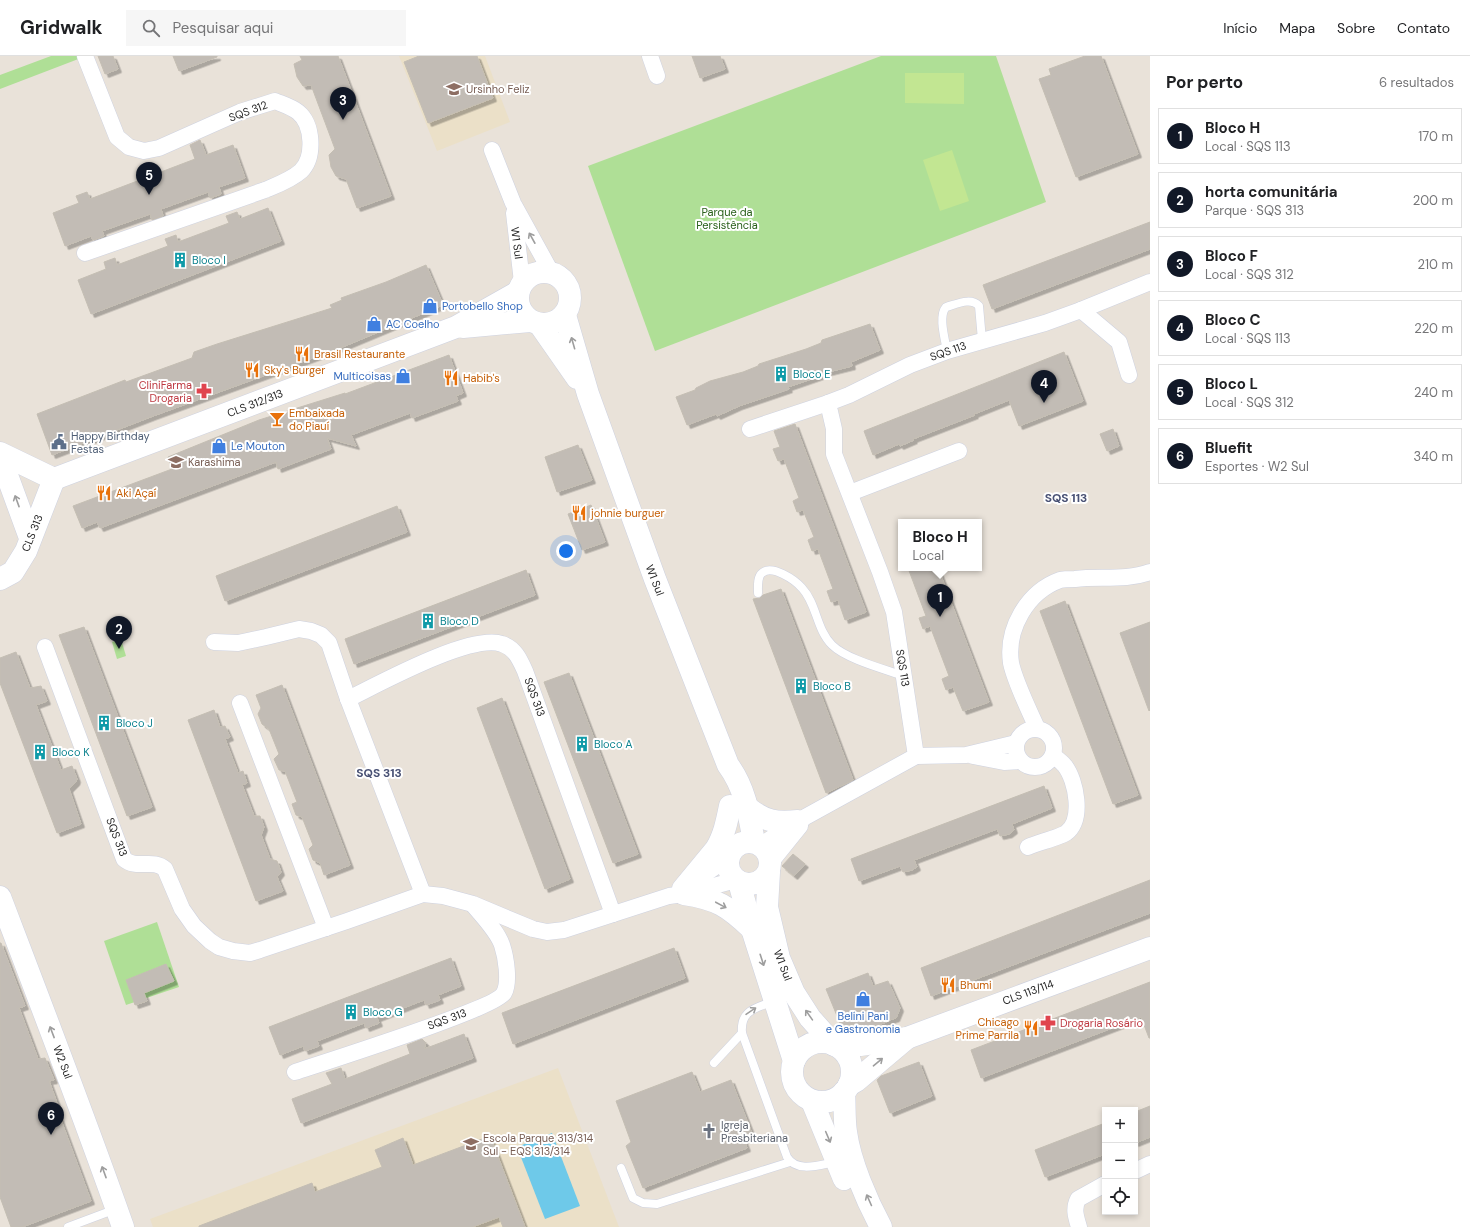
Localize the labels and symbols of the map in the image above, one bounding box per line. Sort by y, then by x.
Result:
school or university icon: Ursinho Feliz [445,80,463,98]
place label: Ursinho Feliz [466,82,530,96]
pin: 3 [330,87,356,120]
street label: SQS 312 [227,98,269,124]
pin: 5 [136,162,162,195]
park label: Parque da Persistência [696,205,758,232]
street label: W1 Sul [508,226,526,260]
one-way arrow [527,232,535,244]
building icon: Bloco I [171,251,189,269]
place label: Bloco I [192,253,226,267]
shop icon: Portobello Shop [421,297,439,315]
place label: Portobello Shop [442,299,523,313]
shop icon: AC Coelho [365,315,383,333]
place label: AC Coelho [386,317,440,331]
one-way arrow [569,336,576,349]
street label: SQS 113 [928,338,968,364]
restaurant icon: Brasil Restaurante [293,345,311,363]
place label: Brasil Restaurante [314,347,405,361]
restaurant icon: Sky's Burger [243,361,261,379]
place label: Sky's Burger [264,363,325,377]
building icon: Bloco E [772,365,790,383]
shop icon: Multicoisas [394,367,412,385]
place label: Bloco E [793,367,831,381]
place label: Multicoisas [334,369,391,383]
restaurant icon: Habib's [442,369,460,387]
pin: 4 [1031,370,1057,403]
place label: Habib's [463,371,500,385]
place label: CliniFarma Drogaria [139,378,192,405]
pharmacy icon: CliniFarma Drogaria [195,382,213,400]
street label: CLS 312/313 [225,386,285,420]
place label: Embaixada do Piauí [289,406,345,433]
bar icon: Embaixada do Piauí [268,410,286,428]
place label: Happy Birthday Festas [71,429,150,456]
public building icon: Happy Birthday Festas [50,433,68,451]
shop icon: Le Mouton [210,437,228,455]
place label: Le Mouton [231,439,285,453]
school or university icon: Karashima [167,453,185,471]
place label: Karashima [188,455,241,469]
restaurant icon: Aki Açaí [95,484,113,502]
place label: Aki Açaí [116,486,157,500]
district label: SQS 113 [1045,490,1087,506]
one-way arrow [12,496,20,508]
restaurant icon: johnie burguer [570,504,588,522]
place label: johnie burguer [590,506,665,520]
street label: CLS 313 [18,512,46,554]
your location [556,541,576,561]
street label: W1 Sul [643,562,667,598]
pin: 1 [927,584,953,617]
building icon: Bloco D [419,612,437,630]
place label: Bloco D [440,614,479,628]
pin: 2 [106,616,132,649]
street label: SQS 113 [893,648,913,688]
street label: SQS 313 [522,676,548,718]
building icon: Bloco B [792,677,810,695]
place label: Bloco B [813,679,851,693]
building icon: Bloco J [95,714,113,732]
place label: Bloco J [116,716,153,730]
building icon: Bloco A [573,735,591,753]
place label: Bloco A [594,737,633,751]
building icon: Bloco K [31,743,49,761]
place label: Bloco K [52,745,90,759]
district label: SQS 313 [356,765,402,781]
street label: SQS 313 [103,816,131,858]
one-way arrow [715,901,727,909]
street label: W1 Sul [771,947,795,983]
one-way arrow [759,953,766,966]
restaurant icon: Bhumi [939,976,957,994]
street label: CLS 113/114 [1001,976,1056,1008]
place label: Bhumi [960,978,992,992]
shop icon: Belini Pani e Gastronomia [854,990,872,1008]
building icon: Bloco G [342,1003,360,1021]
place label: Bloco G [363,1005,403,1019]
street label: SQS 313 [426,1006,468,1032]
one-way arrow [746,1007,757,1015]
place label: Belini Pani e Gastronomia [826,1009,900,1036]
one-way arrow [805,1010,813,1021]
pharmacy icon: Drogaria Rosário [1039,1014,1057,1032]
place label: Chicago Prime Parrila [956,1015,1019,1042]
place label: Drogaria Rosário [1060,1016,1143,1030]
restaurant icon: Chicago Prime Parrila [1022,1019,1040,1037]
one-way arrow [47,1027,55,1039]
street label: W2 Sul [50,1043,76,1081]
one-way arrow [873,1058,884,1067]
pin: 6 [38,1102,64,1135]
place label: Igreja Presbiteriana [721,1118,788,1145]
church icon: Igreja Presbiteriana [700,1122,718,1140]
one-way arrow [824,1130,832,1142]
place label: Escola Parque 313/314 Sul - EQS 313/314 [483,1131,594,1158]
school or university icon: Escola Parque 313/314 Sul - EQS 313/314 [462,1135,480,1153]
one-way arrow [100,1166,108,1178]
one-way arrow [864,1194,872,1206]

